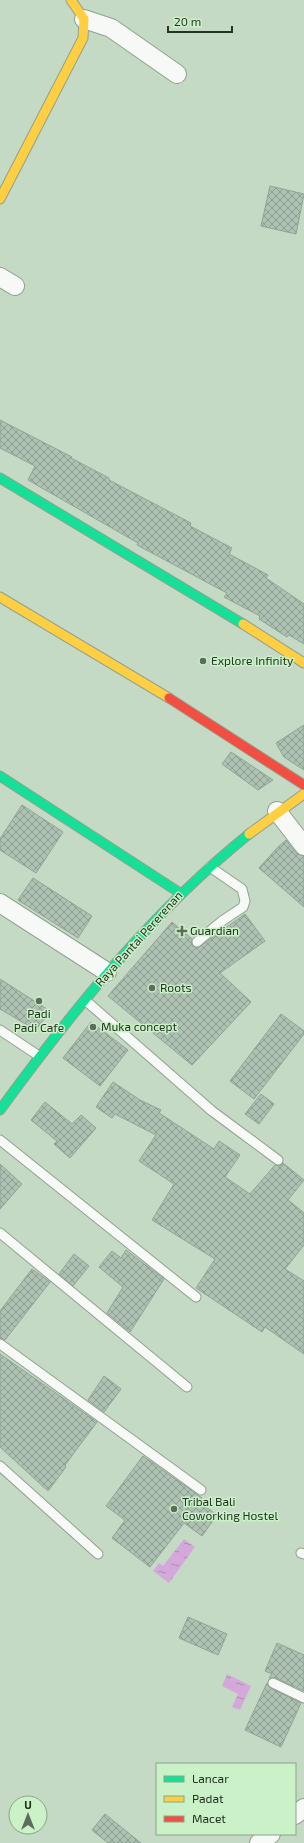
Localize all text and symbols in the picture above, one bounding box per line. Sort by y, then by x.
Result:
scale bar [168,8,232,34]
text: 20 m [174,14,201,28]
place label: Explore Infinity [211,653,294,667]
marker: Explore Infinity [198,656,208,666]
street label: Raya Pantai Pererenan [92,888,185,989]
place label: Guardian [190,923,239,937]
marker: Guardian [177,926,187,936]
place label: Roots [160,980,192,994]
marker: Roots [147,983,157,993]
marker: Padi Padi Cafe [34,996,44,1006]
place label: Padi Padi Cafe [14,1006,64,1034]
place label: Muka concept [101,1019,177,1033]
marker: Muka concept [88,1022,98,1032]
place label: Tribal Bali Coworking Hostel [182,1494,278,1522]
marker: Tribal Bali Coworking Hostel [169,1504,179,1514]
legend [156,1763,296,1835]
text: Lancar [192,1771,229,1785]
text: Padat [192,1791,224,1805]
north arrow [8,1795,48,1835]
text: U [24,1798,32,1811]
text: Macet [192,1811,226,1825]

